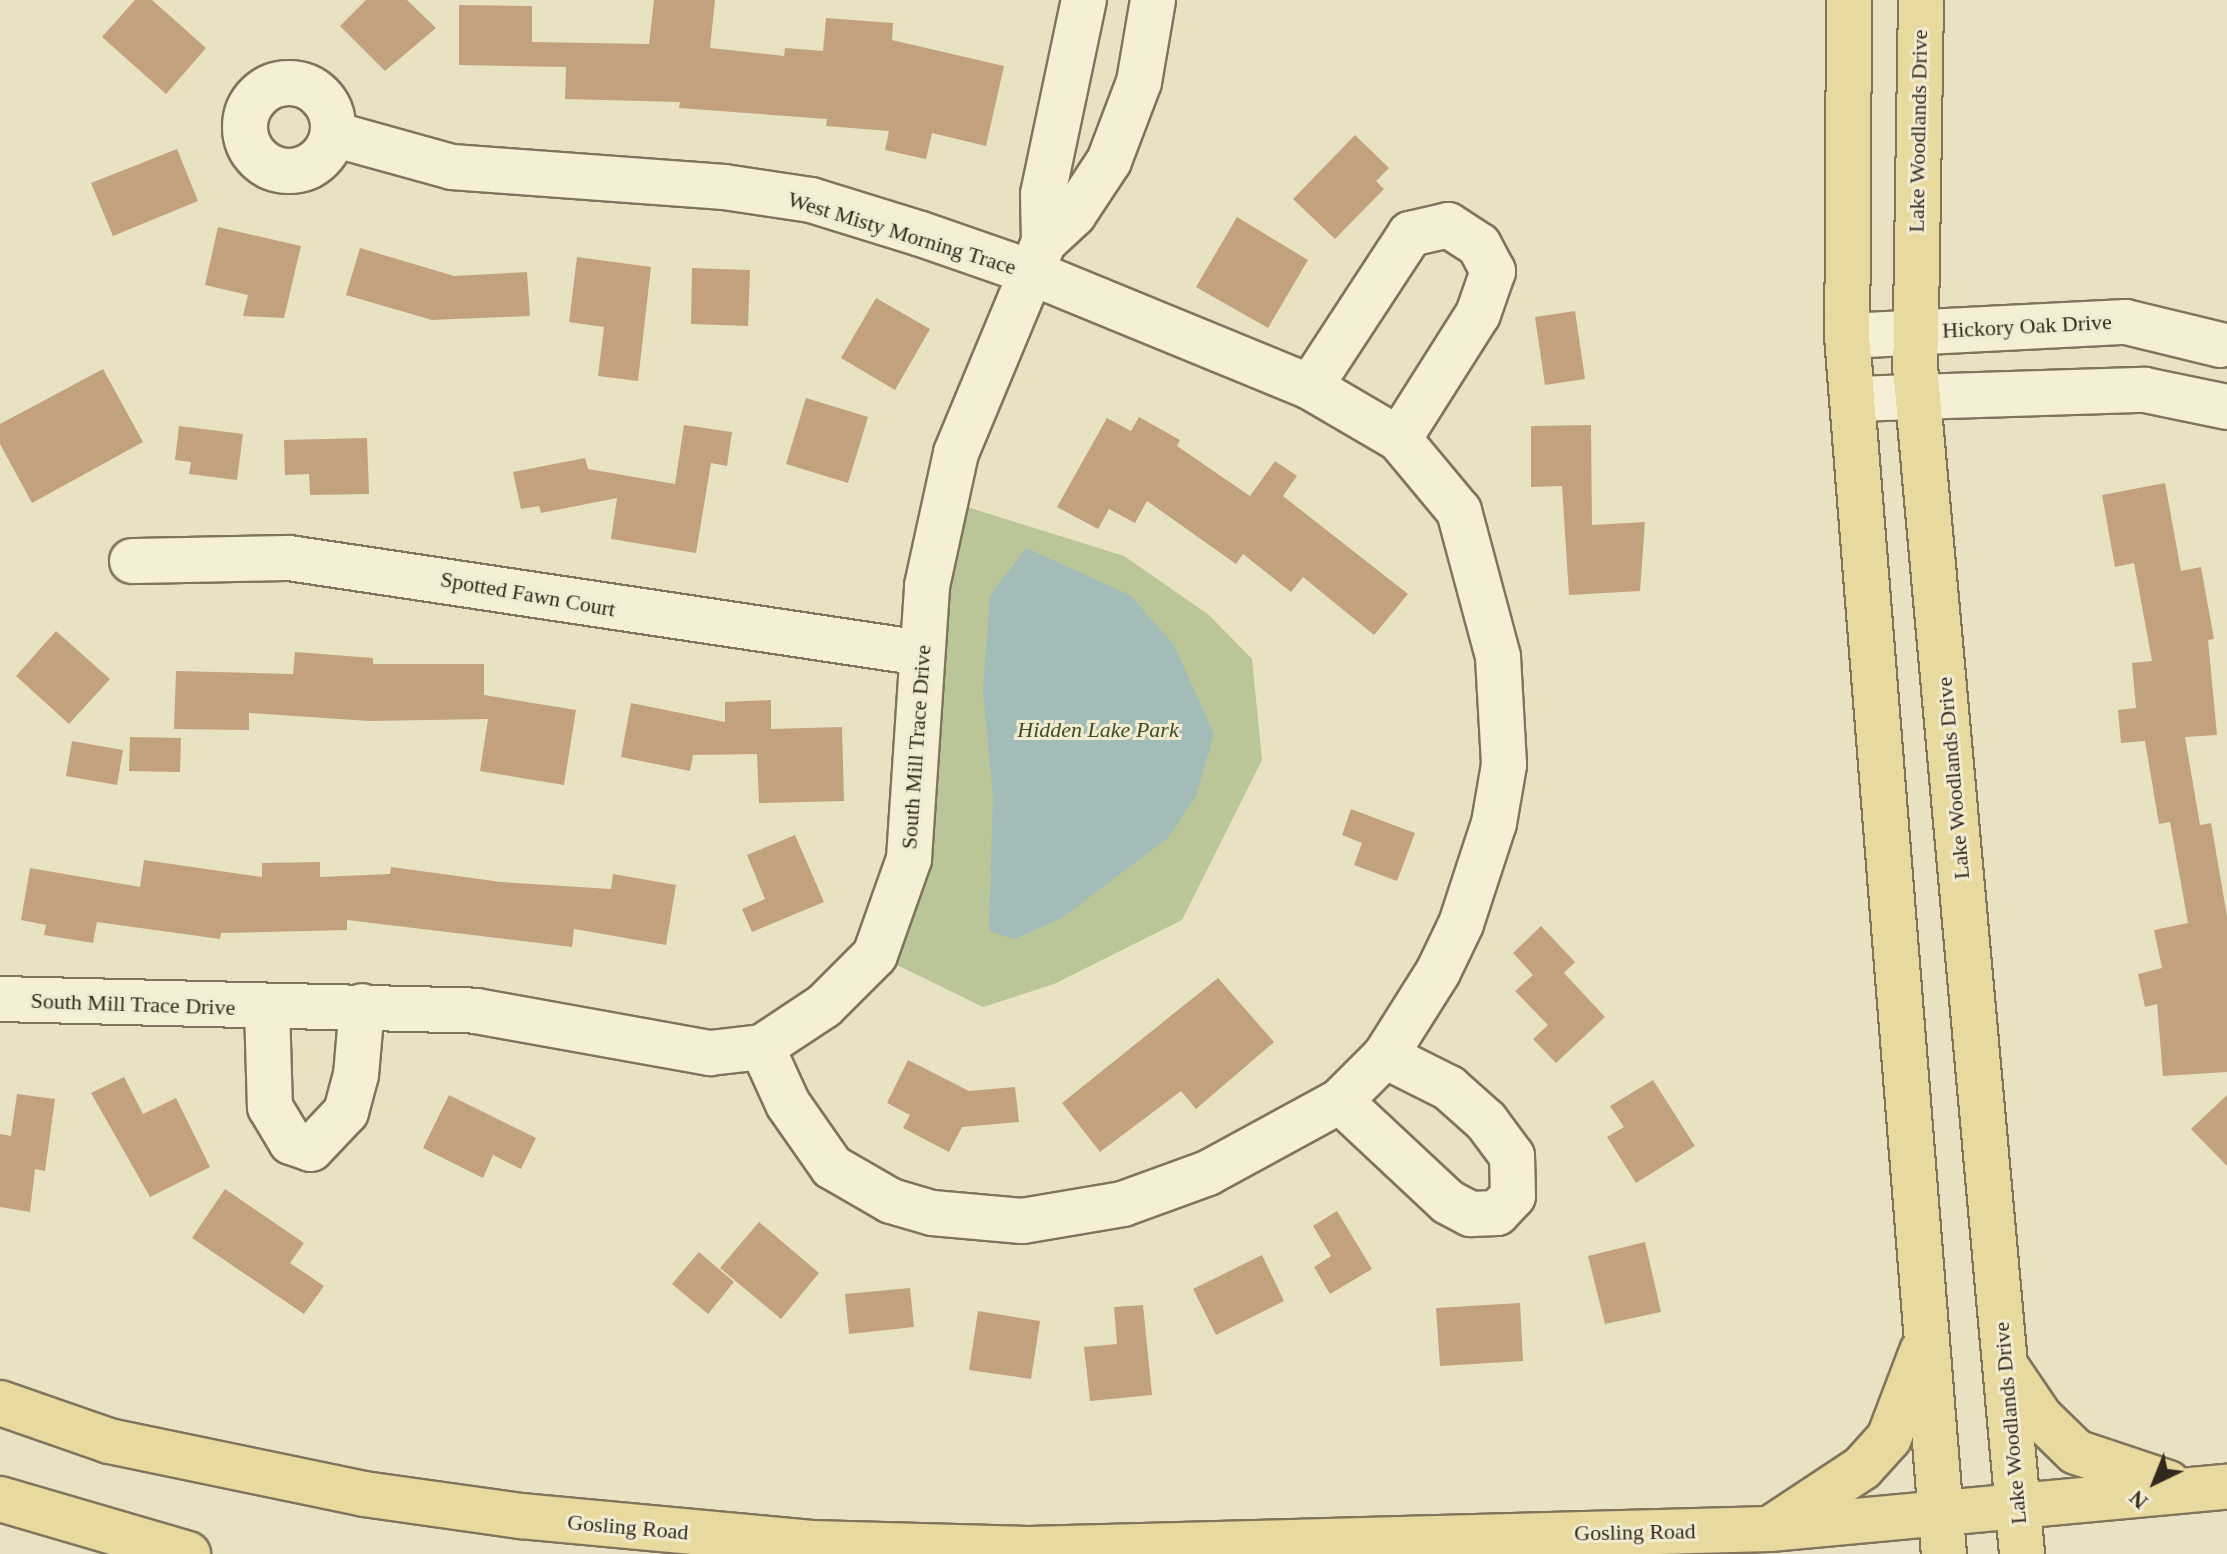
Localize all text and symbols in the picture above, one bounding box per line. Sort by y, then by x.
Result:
street label: Lake Woodlands Drive [1903,29,1933,233]
street label: West Misty Morning Trace [785,186,1019,280]
street label: Hickory Oak Drive [1942,308,2112,344]
street label: Spotted Fawn Court [438,566,618,622]
street label: South Mill Trace Drive [896,644,936,850]
street label: Lake Woodlands Drive [1931,675,1975,881]
park label: Hidden Lake Park [1017,717,1179,743]
street label: South Mill Trace Drive [30,987,236,1021]
street label: Lake Woodlands Drive [1988,1320,2032,1526]
north arrow [2115,1442,2195,1522]
text: N [2124,1485,2153,1514]
street label: Gosling Road [566,1509,690,1545]
street label: Gosling Road [1574,1518,1696,1546]

